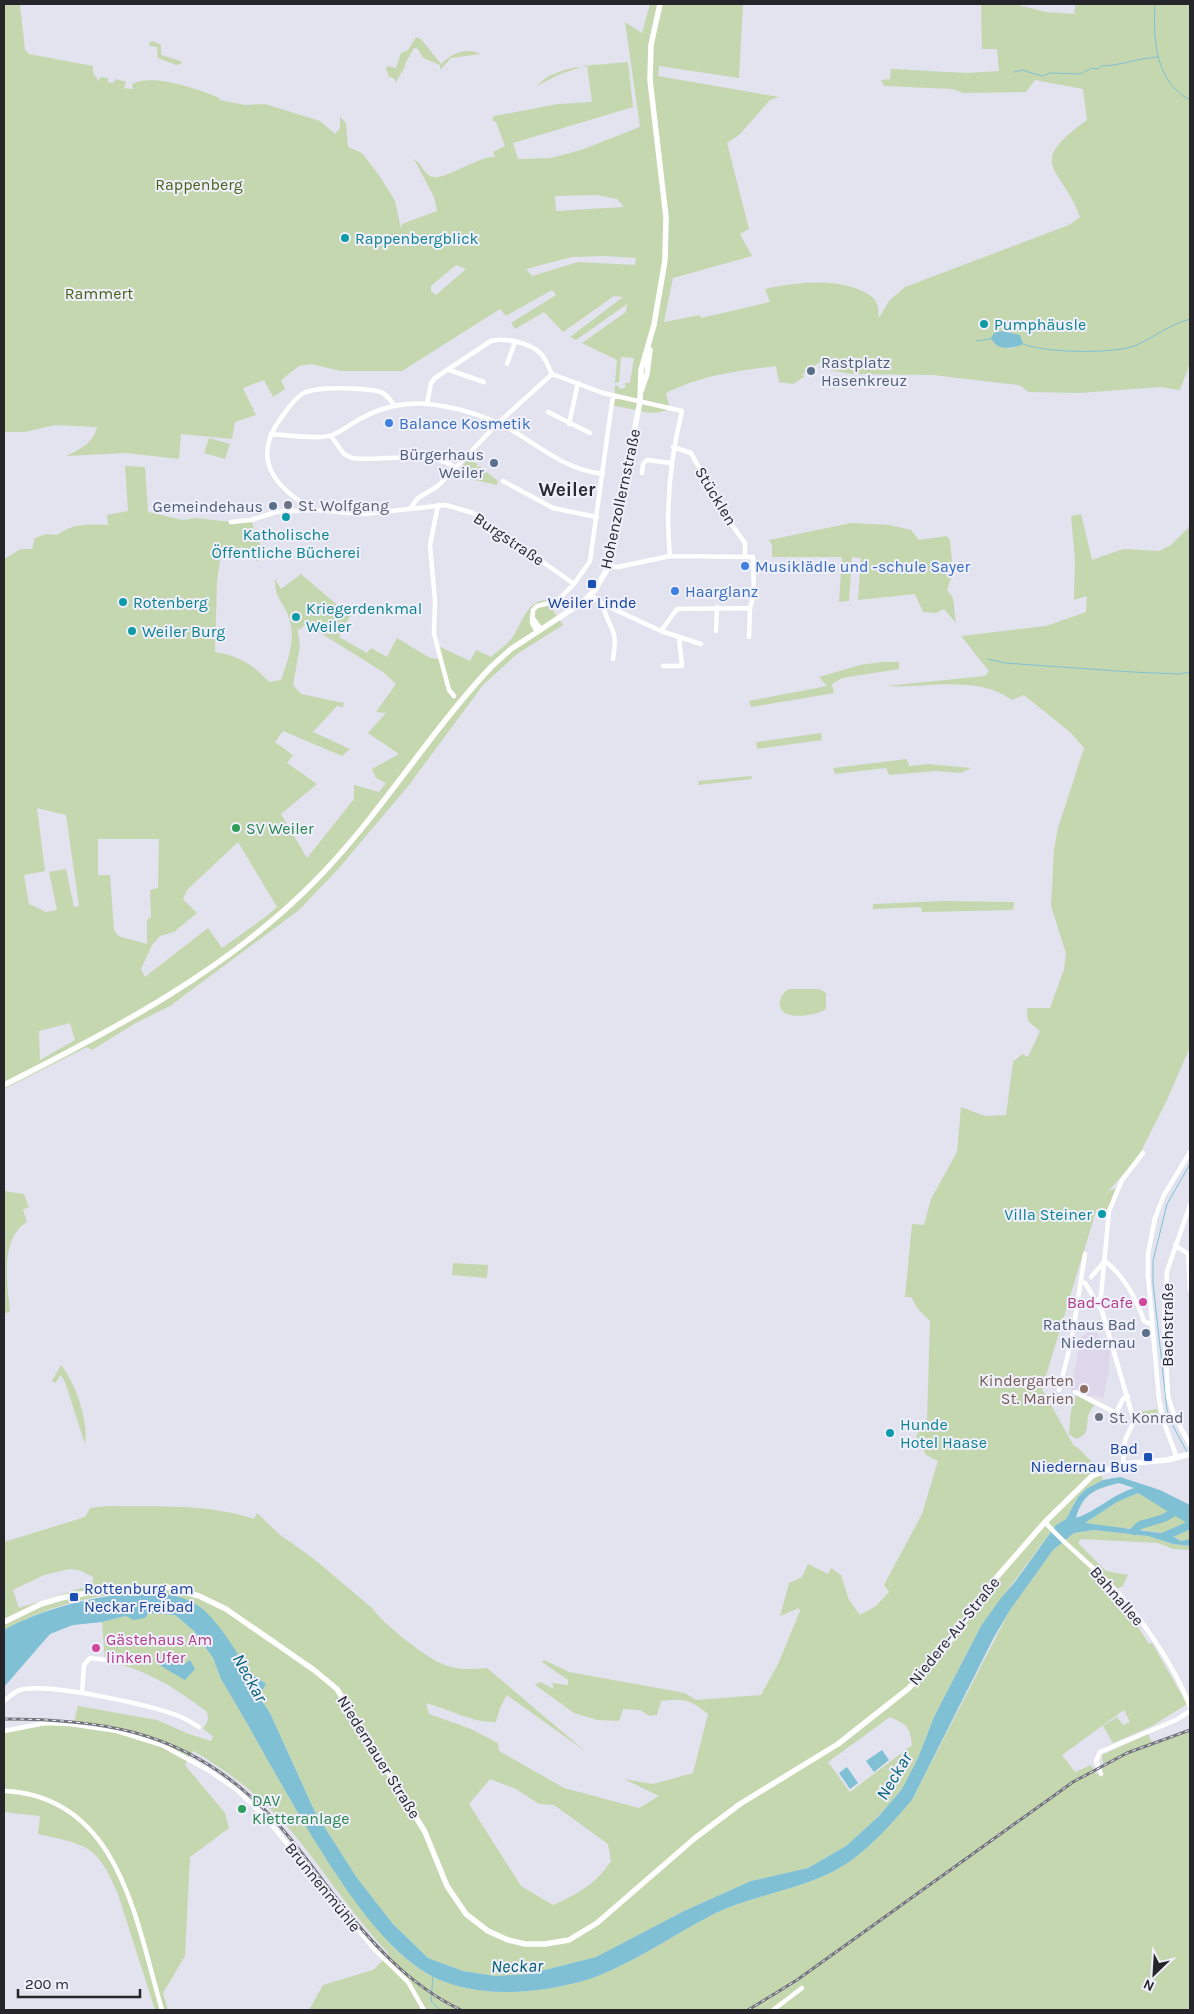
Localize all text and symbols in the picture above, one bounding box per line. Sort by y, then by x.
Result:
park label: Rappenberg [155,175,243,194]
place label: Rappenbergblick [355,229,478,248]
marker: Rappenbergblick [339,232,351,244]
park label: Rammert [65,284,133,303]
place label: Pumphäusle [994,315,1086,334]
marker: Pumphäusle [978,318,990,330]
place label: Rastplatz Hasenkreuz [821,353,907,390]
marker: Rastplatz Hasenkreuz [805,365,817,377]
place label: Balance Kosmetik [399,414,531,433]
marker: Balance Kosmetik [383,417,395,429]
street label: Hohenzollernstraße [596,427,644,571]
place label: Bürgerhaus Weiler [399,445,484,482]
marker: Bürgerhaus Weiler [488,457,500,469]
street label: Stücklen [691,463,741,529]
district label: Weiler [539,479,596,501]
place label: St. Wolfgang [298,496,389,515]
place label: Gemeindehaus [153,497,263,516]
marker: St. Wolfgang [282,499,294,511]
marker: Gemeindehaus [267,500,279,512]
street label: Burgstraße [470,508,548,570]
marker: Katholische Öffentliche Bücherei [280,511,292,523]
place label: Katholische Öffentliche Bücherei [212,525,360,562]
place label: Musiklädle und -schule Sayer [755,557,971,576]
marker: Musiklädle und -schule Sayer [739,560,751,572]
marker: Weiler Linde [586,578,598,590]
place label: Haarglanz [685,582,758,601]
marker: Haarglanz [669,585,681,597]
place label: Rotenberg [133,593,208,612]
place label: Weiler Linde [548,593,636,612]
marker: Rotenberg [117,596,129,608]
place label: Kriegerdenkmal Weiler [306,599,422,636]
marker: Kriegerdenkmal Weiler [290,611,302,623]
place label: Weiler Burg [142,622,225,641]
marker: Weiler Burg [126,625,138,637]
place label: SV Weiler [246,819,314,838]
marker: SV Weiler [230,822,242,834]
place label: Villa Steiner [1004,1205,1092,1224]
marker: Villa Steiner [1096,1208,1108,1220]
street label: Bachstraße [1158,1283,1177,1367]
place label: Bad-Cafe [1067,1293,1133,1312]
marker: Bad-Cafe [1137,1296,1149,1308]
place label: Rathaus Bad Niedernau [1043,1315,1136,1352]
marker: Rathaus Bad Niedernau [1140,1327,1152,1339]
place label: Kindergarten St. Marien [979,1371,1074,1408]
marker: Kindergarten St. Marien [1078,1383,1090,1395]
place label: St. Konrad [1109,1408,1184,1427]
marker: St. Konrad [1093,1411,1105,1423]
place label: Hunde Hotel Haase [900,1415,987,1452]
marker: Hunde Hotel Haase [884,1427,896,1439]
place label: Bad Niedernau Bus [1031,1439,1138,1476]
marker: Bad Niedernau Bus [1142,1451,1154,1463]
street label: Bahnallee [1086,1562,1148,1630]
street label: Niedere-Au-Straße [904,1573,1004,1689]
place label: Rottenburg am Neckar Freibad [84,1579,194,1616]
marker: Rottenburg am Neckar Freibad [68,1591,80,1603]
place label: Gästehaus Am linken Ufer [106,1630,212,1667]
marker: Gästehaus Am linken Ufer [90,1642,102,1654]
water label: Neckar [228,1650,273,1707]
street label: Niedernauer Straße [333,1692,425,1822]
water label: Neckar [871,1747,917,1804]
place label: DAV Kletteranlage [252,1791,349,1828]
marker: DAV Kletteranlage [236,1803,248,1815]
street label: Brunnenmühle [281,1838,365,1936]
north arrow [1129,1949,1179,1999]
water label: Neckar [491,1955,544,1977]
scale bar [18,1966,140,1998]
text: 200 m [25,1975,69,1993]
text: N [1141,1976,1157,1995]

